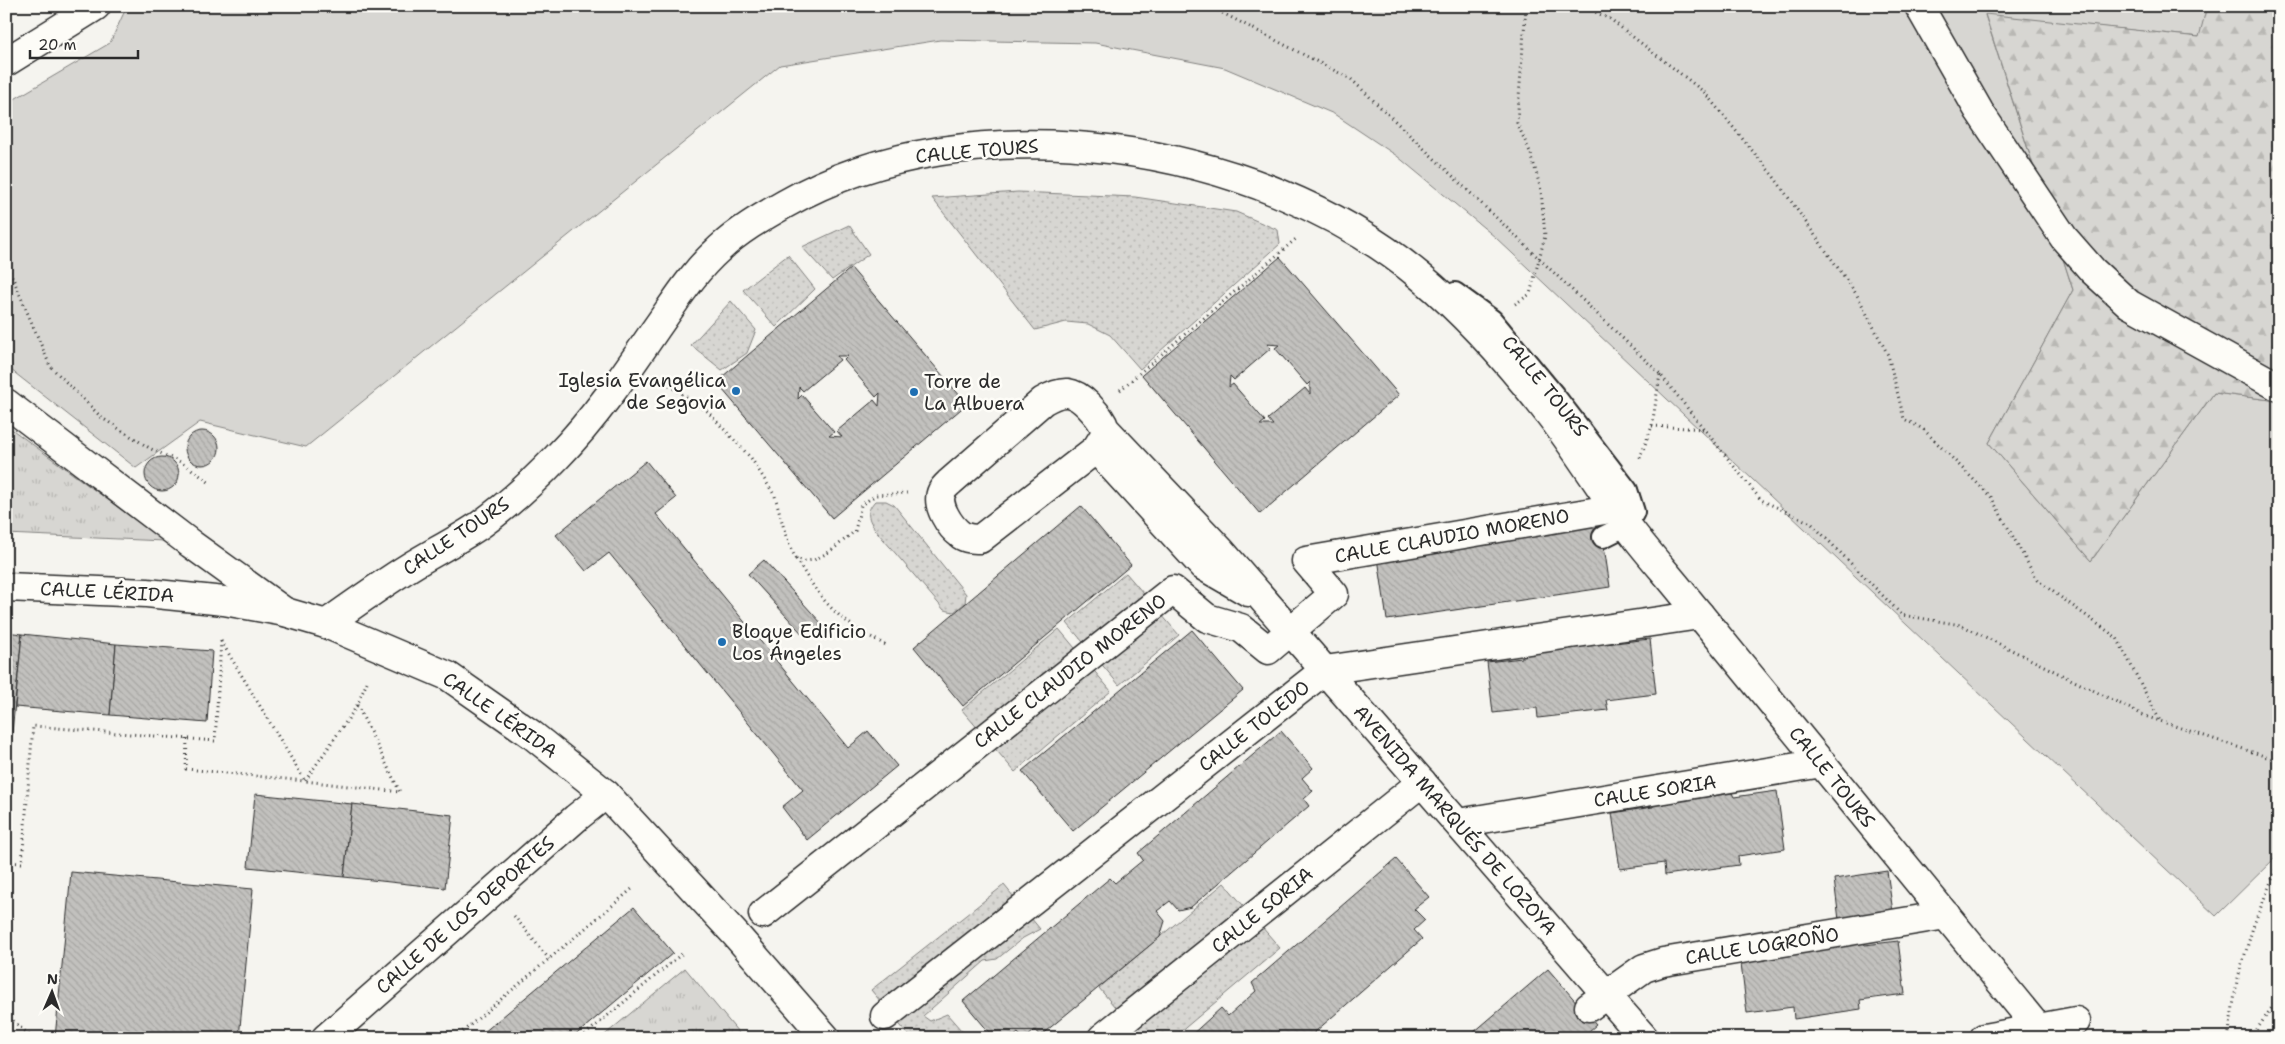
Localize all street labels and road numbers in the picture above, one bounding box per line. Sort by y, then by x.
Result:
street label: CALLE TOURS [914,133,1040,169]
street label: CALLE TOURS [1496,330,1594,442]
street label: CALLE TOURS [398,491,514,581]
street label: CALLE CLAUDIO MORENO [1333,503,1571,569]
street label: CALLE LÉRIDA [39,575,175,608]
street label: CALLE CLAUDIO MORENO [969,588,1171,754]
street label: CALLE LÉRIDA [438,665,563,764]
street label: CALLE TOLEDO [1193,675,1315,777]
street label: AVENIDA MARQUÉS DE LOZOYA [1348,699,1563,941]
street label: CALLE TOURS [1783,721,1881,833]
street label: CALLE SORIA [1592,769,1718,813]
street label: CALLE DE LOS DEPORTES [370,830,560,1000]
street label: CALLE SORIA [1206,861,1318,959]
street label: CALLE LOGROÑO [1683,921,1841,970]

